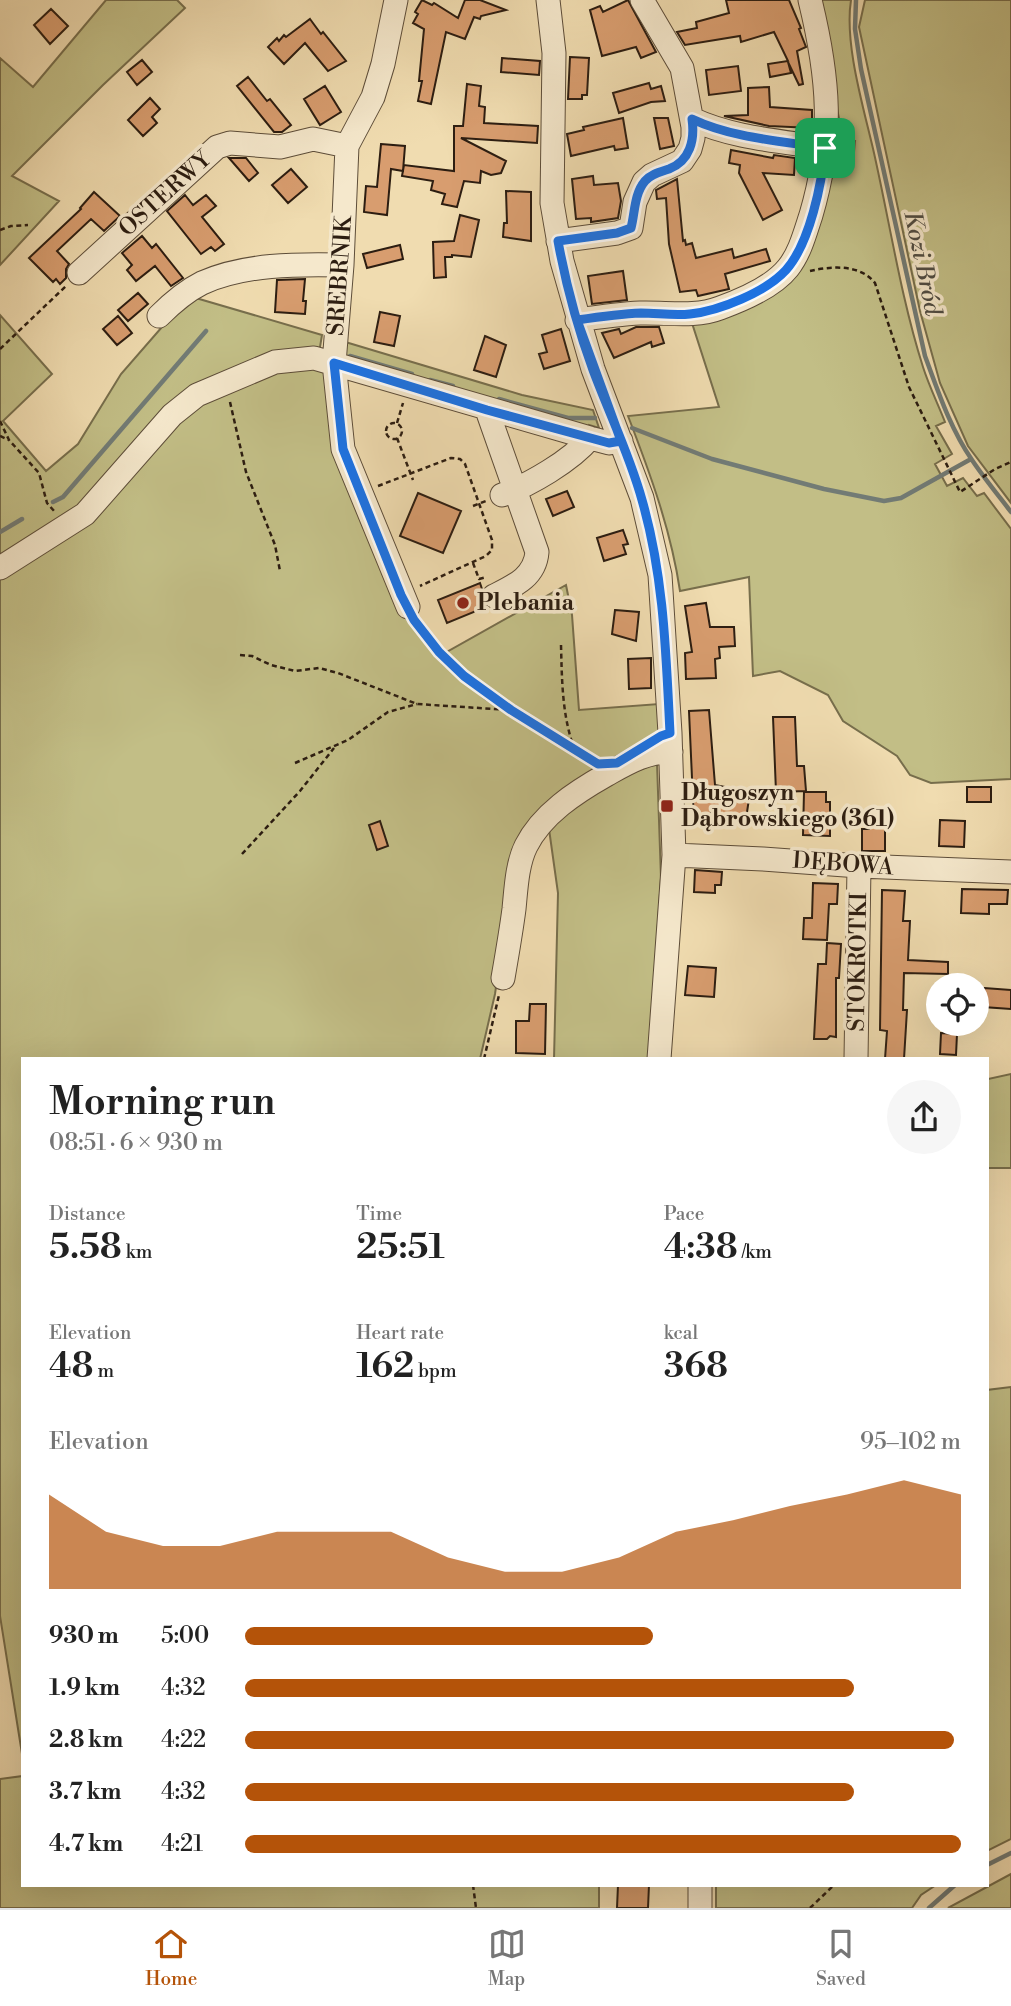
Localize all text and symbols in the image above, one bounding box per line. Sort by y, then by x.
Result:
pin [795,118,855,178]
icon: arrive [806,129,844,167]
street label: OSTERWY [113,144,218,243]
water label: Kozi Bród [896,208,948,319]
street label: SREBRNIK [322,213,358,337]
place label: Plebania [477,589,574,617]
marker: Plebania [455,595,471,611]
place label: Długoszyn Dąbrowskiego (361) [681,779,894,833]
marker: Długoszyn Dąbrowskiego (361) [659,798,675,814]
street label: DĘBOWA [792,847,896,882]
street label: STOKROTKI [843,892,873,1032]
map controls [926,973,989,1036]
button: locate [926,973,989,1036]
text: Morning run [49,1079,275,1126]
button: share [887,1080,961,1154]
text: 08:51 · 6 × 930 m [49,1129,223,1157]
text: Distance [49,1202,126,1226]
text: Time [356,1202,402,1226]
text: Pace [664,1202,704,1226]
text: 5.58 [49,1226,122,1269]
text: 25:51 [356,1226,445,1269]
text: 4:38 [664,1226,738,1269]
text: km [122,1240,152,1264]
text: /km [738,1240,772,1264]
text: Elevation [49,1321,131,1345]
text: Heart rate [356,1321,444,1345]
text: kcal [664,1321,698,1345]
text: 48 [49,1345,94,1388]
text: 162 [356,1345,414,1388]
text: 368 [664,1345,728,1388]
text: m [94,1359,114,1383]
text: bpm [414,1359,457,1383]
text: Elevation [49,1428,149,1456]
text: 95–102 m [860,1428,961,1456]
text: 930 m [49,1622,119,1650]
text: 5:00 [161,1622,209,1650]
text: 1.9 km [49,1674,120,1702]
text: 4:32 [161,1674,206,1702]
text: 2.8 km [49,1726,123,1754]
text: 4:22 [161,1726,206,1754]
text: 3.7 km [49,1778,122,1806]
text: 4:32 [161,1778,206,1806]
text: 4.7 km [49,1830,123,1858]
text: 4:21 [161,1830,203,1858]
tab: Home [145,1925,197,1991]
tab: Map [488,1925,526,1991]
tab: Saved [816,1925,866,1991]

